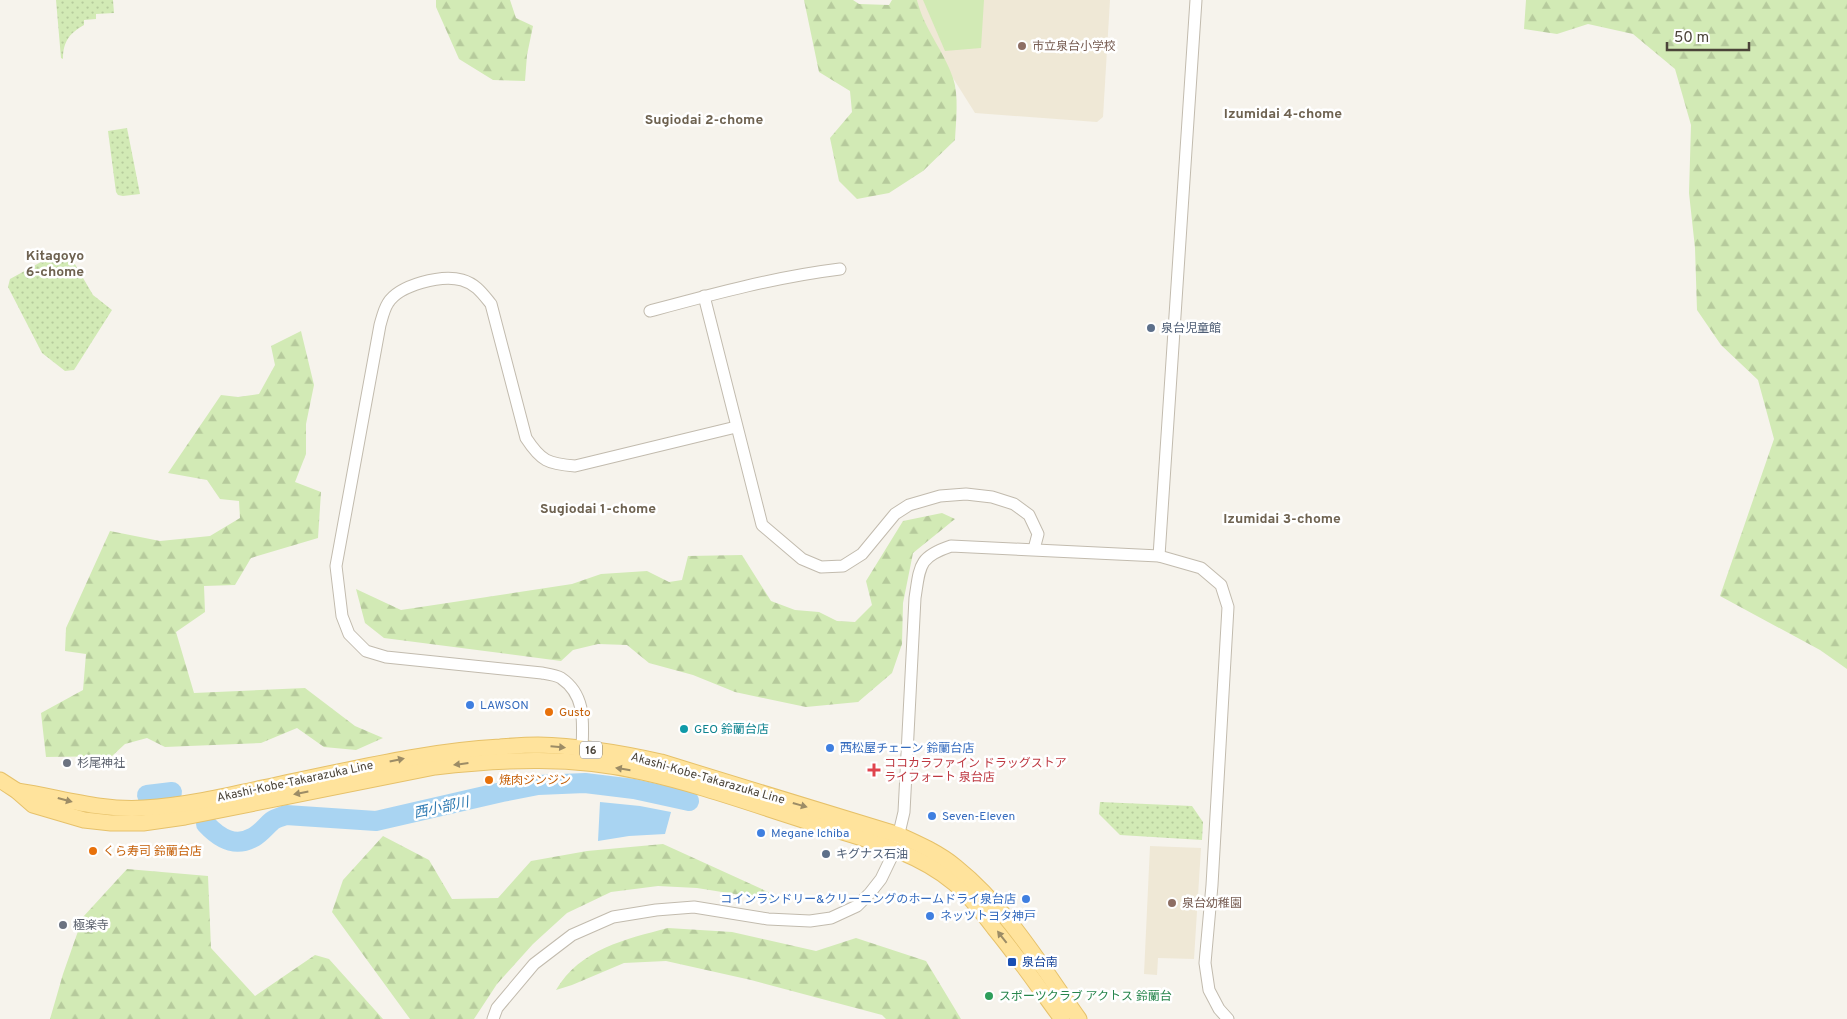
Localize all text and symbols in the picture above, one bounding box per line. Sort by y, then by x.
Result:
scale bar [1667,20,1750,52]
text: 50 m [1674,29,1709,48]
place label: 市立泉台小学校 [1032,39,1116,55]
marker: 市立泉台小学校 [1016,40,1028,52]
district label: Izumidai 4-chome [1224,106,1342,123]
district label: Sugiodai 2-chome [645,112,763,129]
district label: Kitagoyo 6-chome [26,248,84,281]
place label: 泉台児童館 [1161,321,1221,337]
marker: 泉台児童館 [1145,322,1157,334]
district label: Sugiodai 1-chome [540,501,656,518]
district label: Izumidai 3-chome [1223,511,1341,528]
place label: LAWSON [480,698,529,714]
marker: LAWSON [464,699,476,711]
place label: Gusto [559,705,591,721]
marker: Gusto [543,706,555,718]
place label: GEO 鈴蘭台店 [694,722,769,738]
marker: GEO 鈴蘭台店 [678,723,690,735]
place label: 西松屋チェーン 鈴蘭台店 [840,741,974,757]
road number: 16 [580,742,602,758]
marker: 西松屋チェーン 鈴蘭台店 [824,742,836,754]
one-way arrow [551,743,567,751]
street label: Akashi-Kobe-Takarazuka Line [629,749,787,809]
place label: 杉尾神社 [77,756,125,772]
one-way arrow [389,756,404,764]
place label: ココカラファイン ドラッグストア ライフォート 泉台店 [884,756,1067,786]
marker: 杉尾神社 [61,757,73,769]
street label: Akashi-Kobe-Takarazuka Line [215,758,375,806]
one-way arrow [453,760,469,768]
one-way arrow [614,764,630,772]
marker: ココカラファイン ドラッグストア ライフォート 泉台店 [868,764,880,776]
place label: 焼肉ジンジン [499,773,571,789]
marker: 焼肉ジンジン [483,774,495,786]
one-way arrow [294,789,309,797]
water label: 西小部川 [412,794,472,823]
one-way arrow [57,796,72,804]
one-way arrow [793,802,808,810]
place label: Seven-Eleven [942,809,1015,825]
marker: Seven-Eleven [926,810,938,822]
place label: Megane Ichiba [771,826,849,842]
marker: Megane Ichiba [755,827,767,839]
place label: くら寿司 鈴蘭台店 [103,844,202,860]
marker: くら寿司 鈴蘭台店 [87,845,99,857]
place label: キグナス石油 [836,847,908,863]
marker: キグナス石油 [820,848,832,860]
place label: コインランドリー&クリーニングのホームドライ泉台店 [720,892,1016,908]
marker: コインランドリー&クリーニングのホームドライ泉台店 [1020,893,1032,905]
place label: 泉台幼稚園 [1182,896,1242,912]
marker: 泉台幼稚園 [1166,897,1178,909]
place label: ネッツトヨタ神戸 [940,909,1036,925]
marker: ネッツトヨタ神戸 [924,910,936,922]
place label: 極楽寺 [73,918,109,934]
marker: 極楽寺 [57,919,69,931]
one-way arrow [996,931,1007,944]
place label: 泉台南 [1022,955,1058,971]
marker: 泉台南 [1006,956,1018,968]
place label: スポーツクラブ アクトス 鈴蘭台 [999,989,1172,1005]
marker: スポーツクラブ アクトス 鈴蘭台 [983,990,995,1002]

